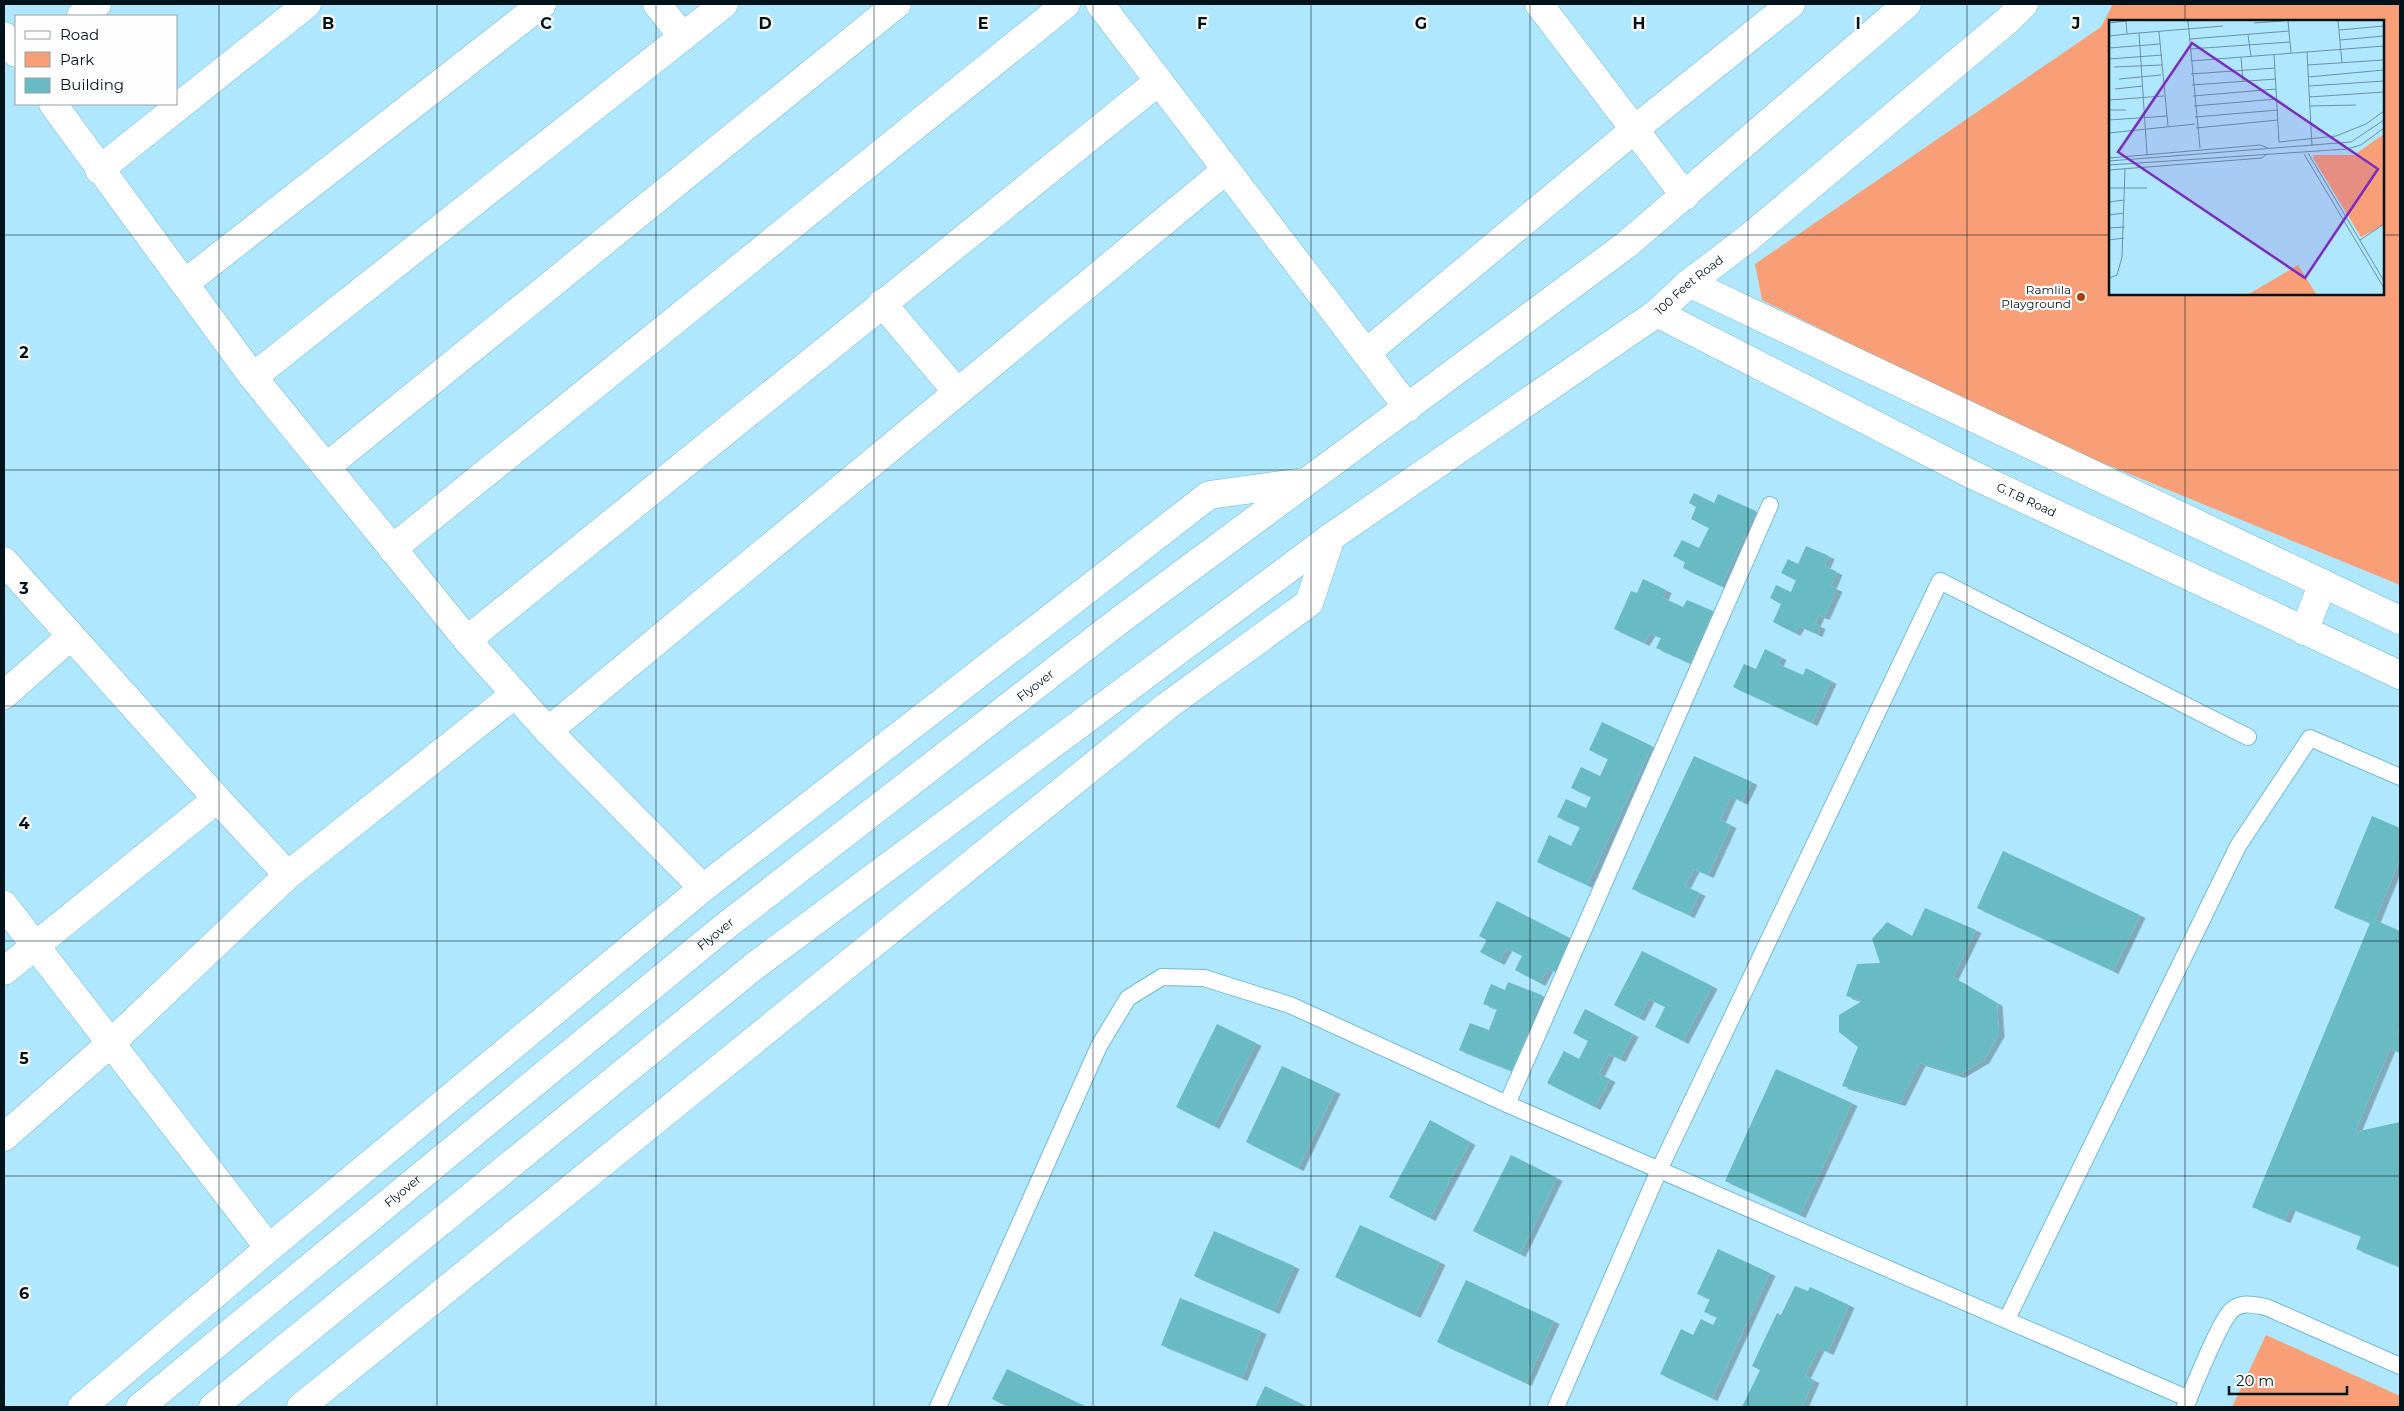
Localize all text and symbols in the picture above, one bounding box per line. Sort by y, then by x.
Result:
text: B [322,14,334,33]
text: C [540,14,552,33]
text: D [758,14,772,33]
text: E [978,14,988,33]
text: F [1197,14,1207,33]
text: G [1415,14,1427,33]
text: H [1633,14,1645,33]
text: I [1855,14,1861,33]
text: J [2071,14,2080,33]
legend [15,15,178,105]
inset map [2109,20,2384,295]
text: Road [60,25,99,44]
text: Park [60,50,94,69]
text: Building [60,75,124,94]
street label: 100 Feet Road [1652,252,1726,318]
place label: Ramlila Playground [2001,282,2071,311]
marker: Ramlila Playground [2075,291,2087,303]
text: 2 [19,343,29,362]
street label: G.T.B Road [1994,479,2059,520]
text: 3 [18,579,29,598]
street label: Flyover [1014,666,1057,704]
text: 4 [18,814,30,833]
street label: Flyover [694,914,737,953]
text: 5 [19,1049,29,1068]
street label: Flyover [381,1171,424,1210]
text: 6 [19,1284,29,1303]
scale bar [2229,1364,2346,1396]
text: 20 m [2236,1371,2274,1390]

